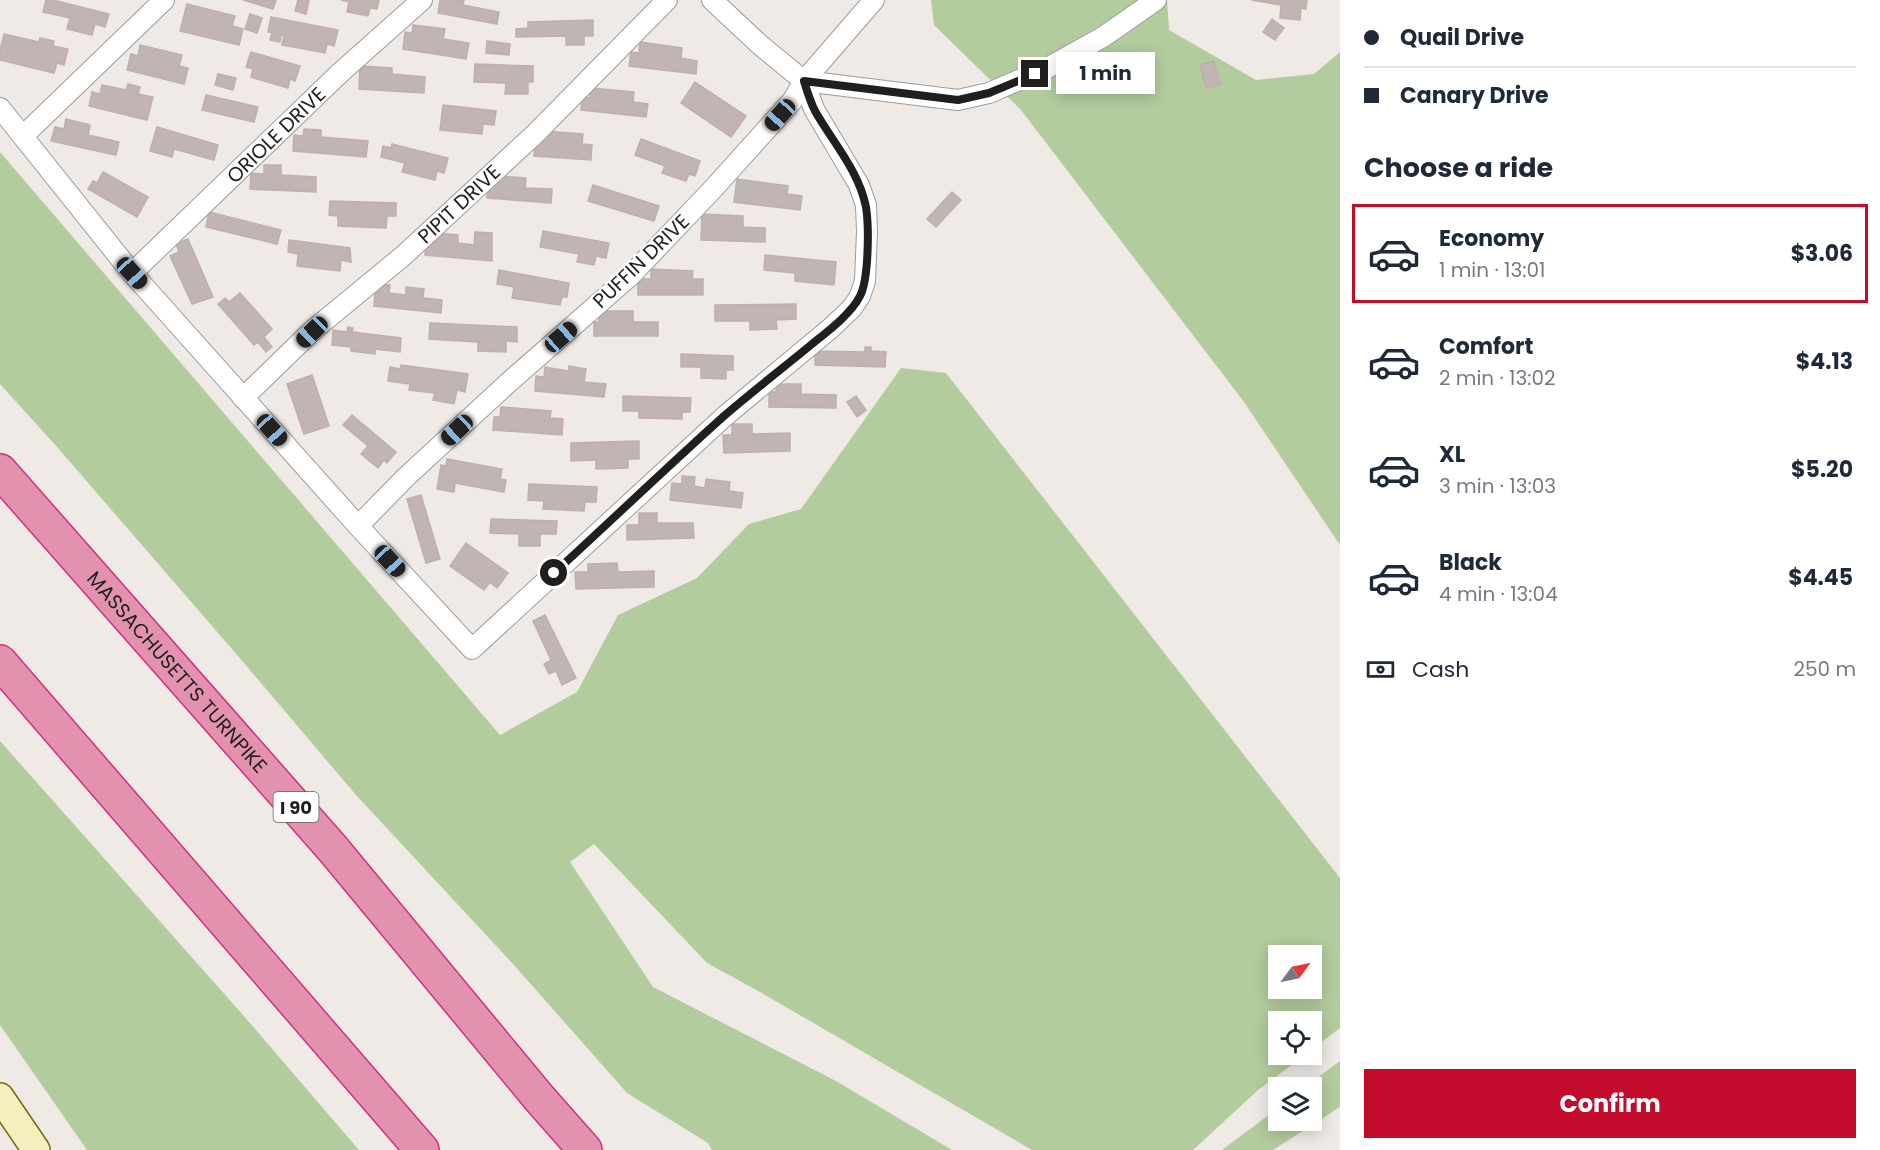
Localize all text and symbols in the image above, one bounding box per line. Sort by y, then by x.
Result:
text: Quail Drive [1400,22,1524,53]
callout: 1 min [1056,53,1155,95]
text: 1 min [1079,59,1132,87]
route end [1021,60,1048,87]
text: Canary Drive [1400,80,1549,111]
street label: ORIOLE DRIVE [220,81,332,189]
car [761,96,799,134]
text: Choose a ride [1364,149,1553,186]
street label: PIPIT DRIVE [411,158,507,250]
street label: PUFFIN DRIVE [586,208,696,314]
text: Economy [1439,223,1544,254]
icon: car [1367,227,1421,281]
text: $3.06 [1791,238,1853,269]
car [113,254,151,292]
text: 1 min · 13:01 [1439,256,1545,284]
car [293,313,331,351]
car [542,318,580,356]
text: Comfort [1439,331,1533,362]
icon: car [1367,335,1421,389]
text: $4.13 [1796,346,1853,377]
text: 2 min · 13:02 [1439,364,1556,392]
car [253,411,291,449]
car [438,411,476,449]
text: XL [1439,439,1465,470]
icon: car [1367,443,1421,497]
text: $5.20 [1791,454,1853,485]
text: 3 min · 13:03 [1439,472,1556,500]
car [371,542,409,580]
text: Black [1439,547,1502,578]
icon: car [1367,551,1421,605]
route start [540,559,567,586]
text: $4.45 [1788,562,1853,593]
street label: MASSACHUSETTS TURNPIKE [81,565,274,779]
text: 4 min · 13:04 [1439,580,1558,608]
icon: cash [1364,653,1397,686]
text: Cash [1412,654,1469,685]
text: 250 m [1793,655,1856,683]
road number: I 90 [274,792,318,822]
north arrow [1268,945,1322,999]
map controls [1268,945,1322,1131]
button: locate [1268,1011,1322,1065]
button: Confirm [1364,1069,1856,1138]
button: layers [1268,1077,1322,1131]

